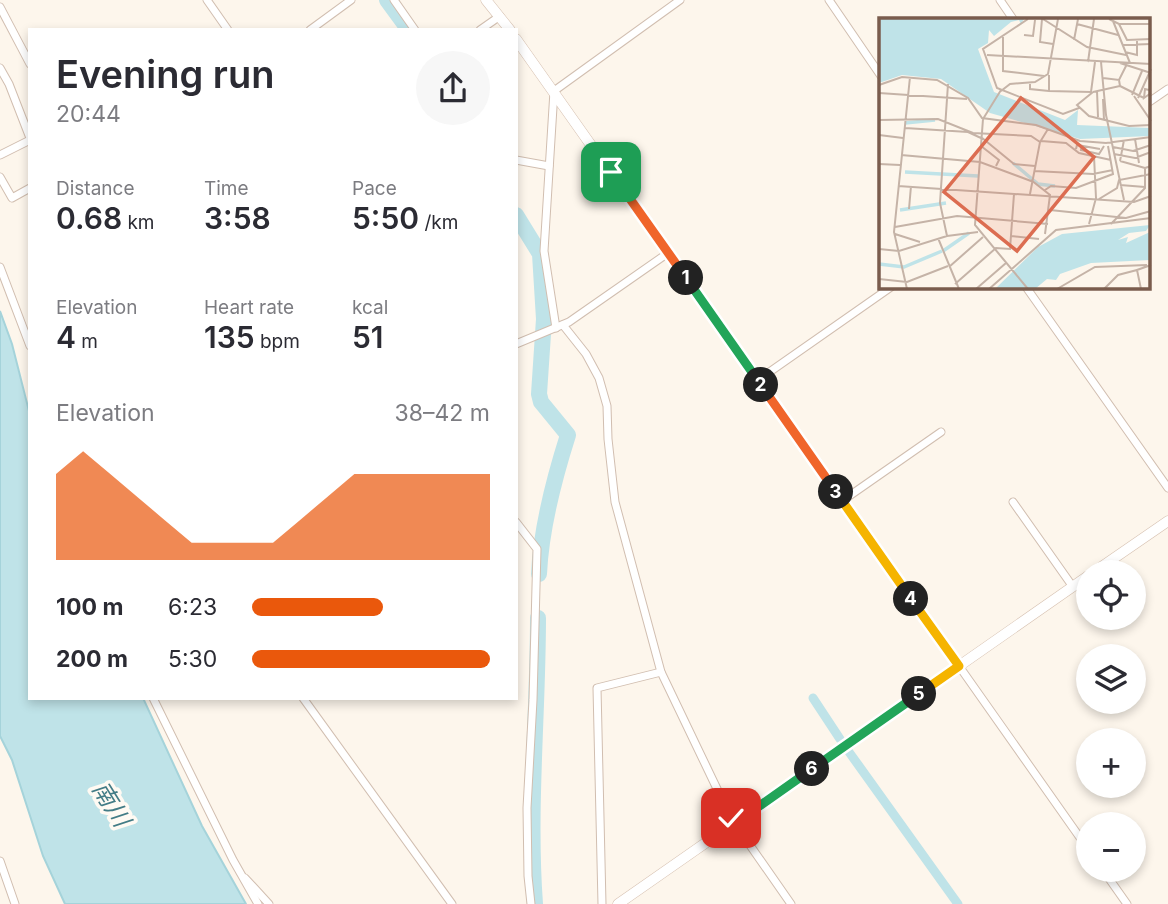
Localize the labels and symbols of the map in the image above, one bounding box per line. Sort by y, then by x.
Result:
inset map [879,18,1150,289]
pin [581,142,641,202]
pin: 1 [668,260,704,296]
pin: 2 [744,368,778,402]
pin: 3 [818,475,854,510]
pin: 4 [894,582,928,616]
pin: 5 [902,676,936,712]
pin: 6 [794,752,830,786]
water label: 南川 [86,776,138,834]
pin [701,788,761,848]

